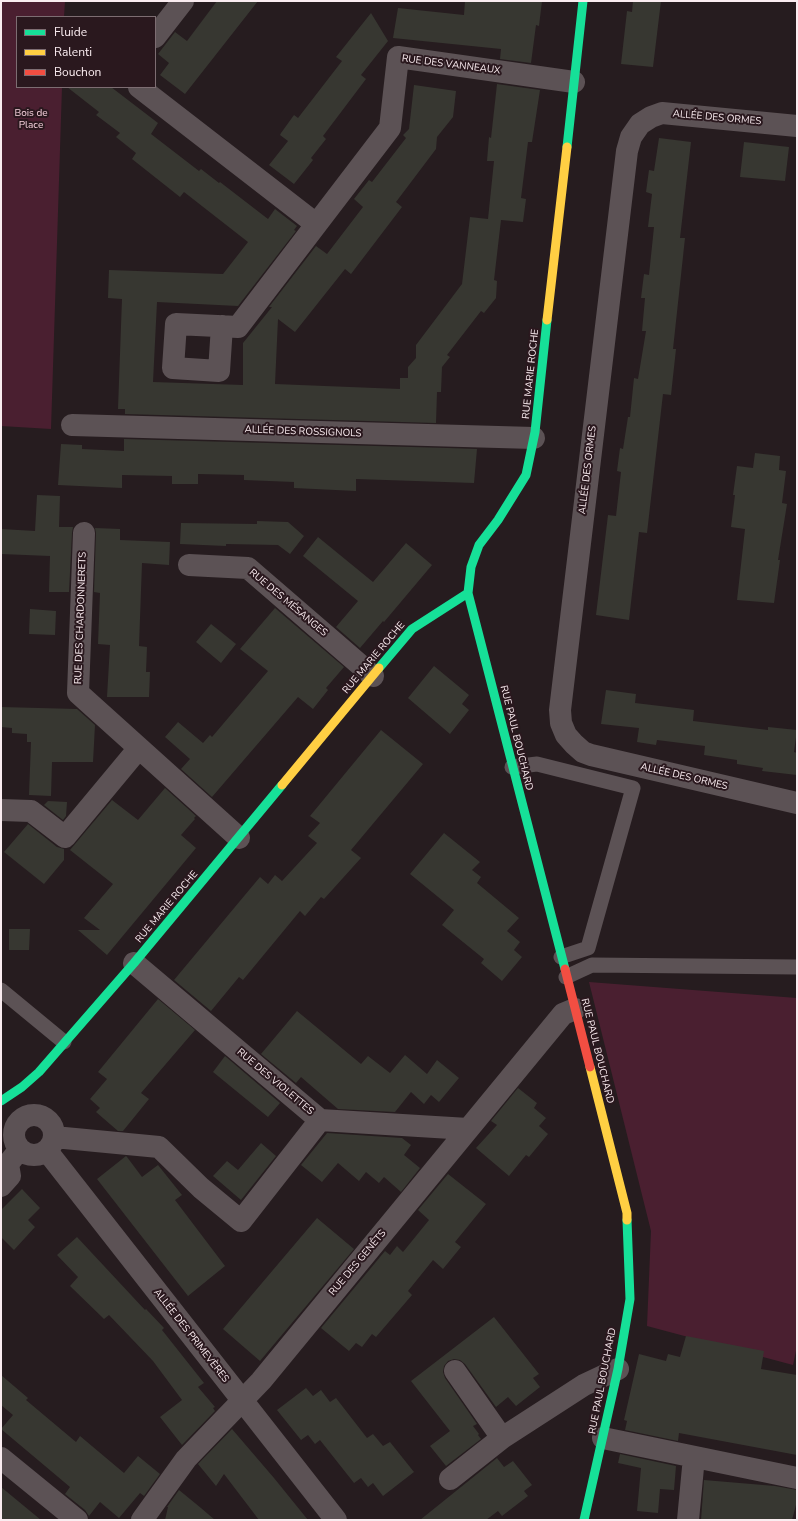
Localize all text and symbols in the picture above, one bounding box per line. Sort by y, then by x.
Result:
legend [16,16,156,88]
text: Fluide [54,24,87,40]
text: Ralenti [54,44,92,60]
street label: RUE DES VANNEAUX [401,53,501,77]
text: Bouchon [54,64,101,80]
park label: Bois de Place [14,108,48,132]
street label: ALLÉE DES ORMES [672,108,762,128]
street label: RUE MARIE ROCHE [520,328,542,420]
street label: ALLÉE DES ROSSIGNOLS [244,424,362,440]
street label: ALLÉE DES ORMES [577,425,599,515]
street label: RUE DES CHARDONNERETS [73,552,89,684]
street label: RUE DES MÉSANGES [246,567,330,639]
street label: RUE MARIE ROCHE [340,620,408,696]
street label: RUE PAUL BOUCHARD [497,684,535,792]
street label: ALLÉE DES ORMES [639,761,729,793]
street label: RUE MARIE ROCHE [133,869,201,945]
street label: RUE PAUL BOUCHARD [578,997,616,1105]
street label: RUE DES VIOLETTES [234,1046,316,1118]
street label: RUE DES GENÊTS [327,1228,389,1298]
street label: ALLÉE DES PRIMEVÈRES [151,1287,231,1385]
street label: RUE PAUL BOUCHARD [587,1327,619,1435]

